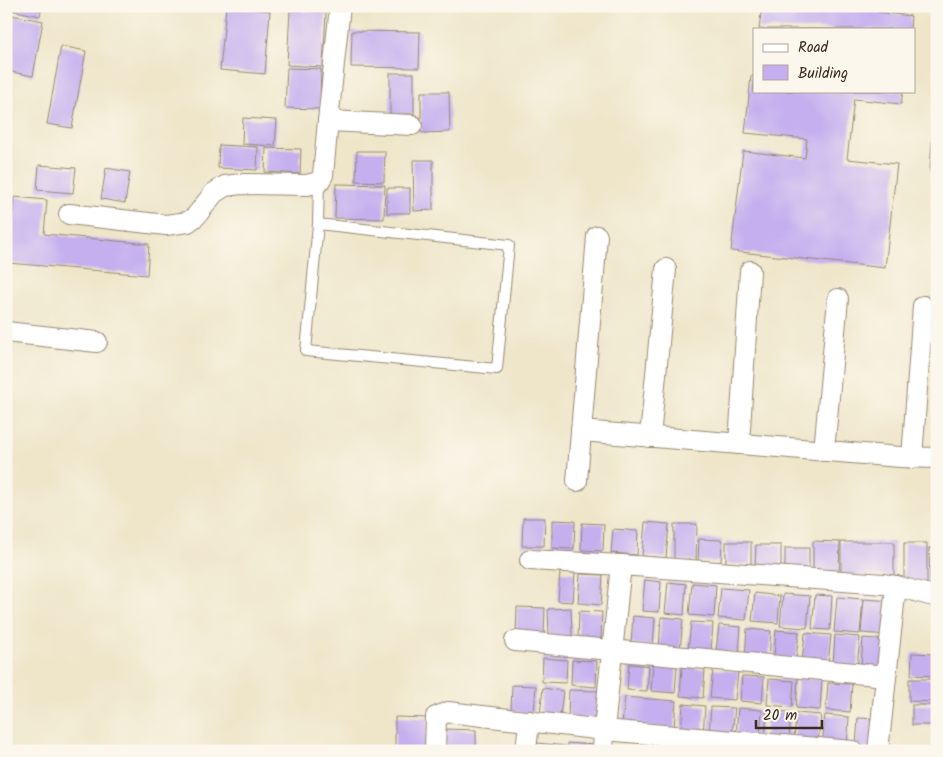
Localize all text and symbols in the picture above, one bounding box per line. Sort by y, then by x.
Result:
legend [753,28,916,92]
text: Road [798,36,829,60]
text: Building [798,62,848,86]
scale bar [756,697,822,729]
text: 20 m [763,704,797,728]

